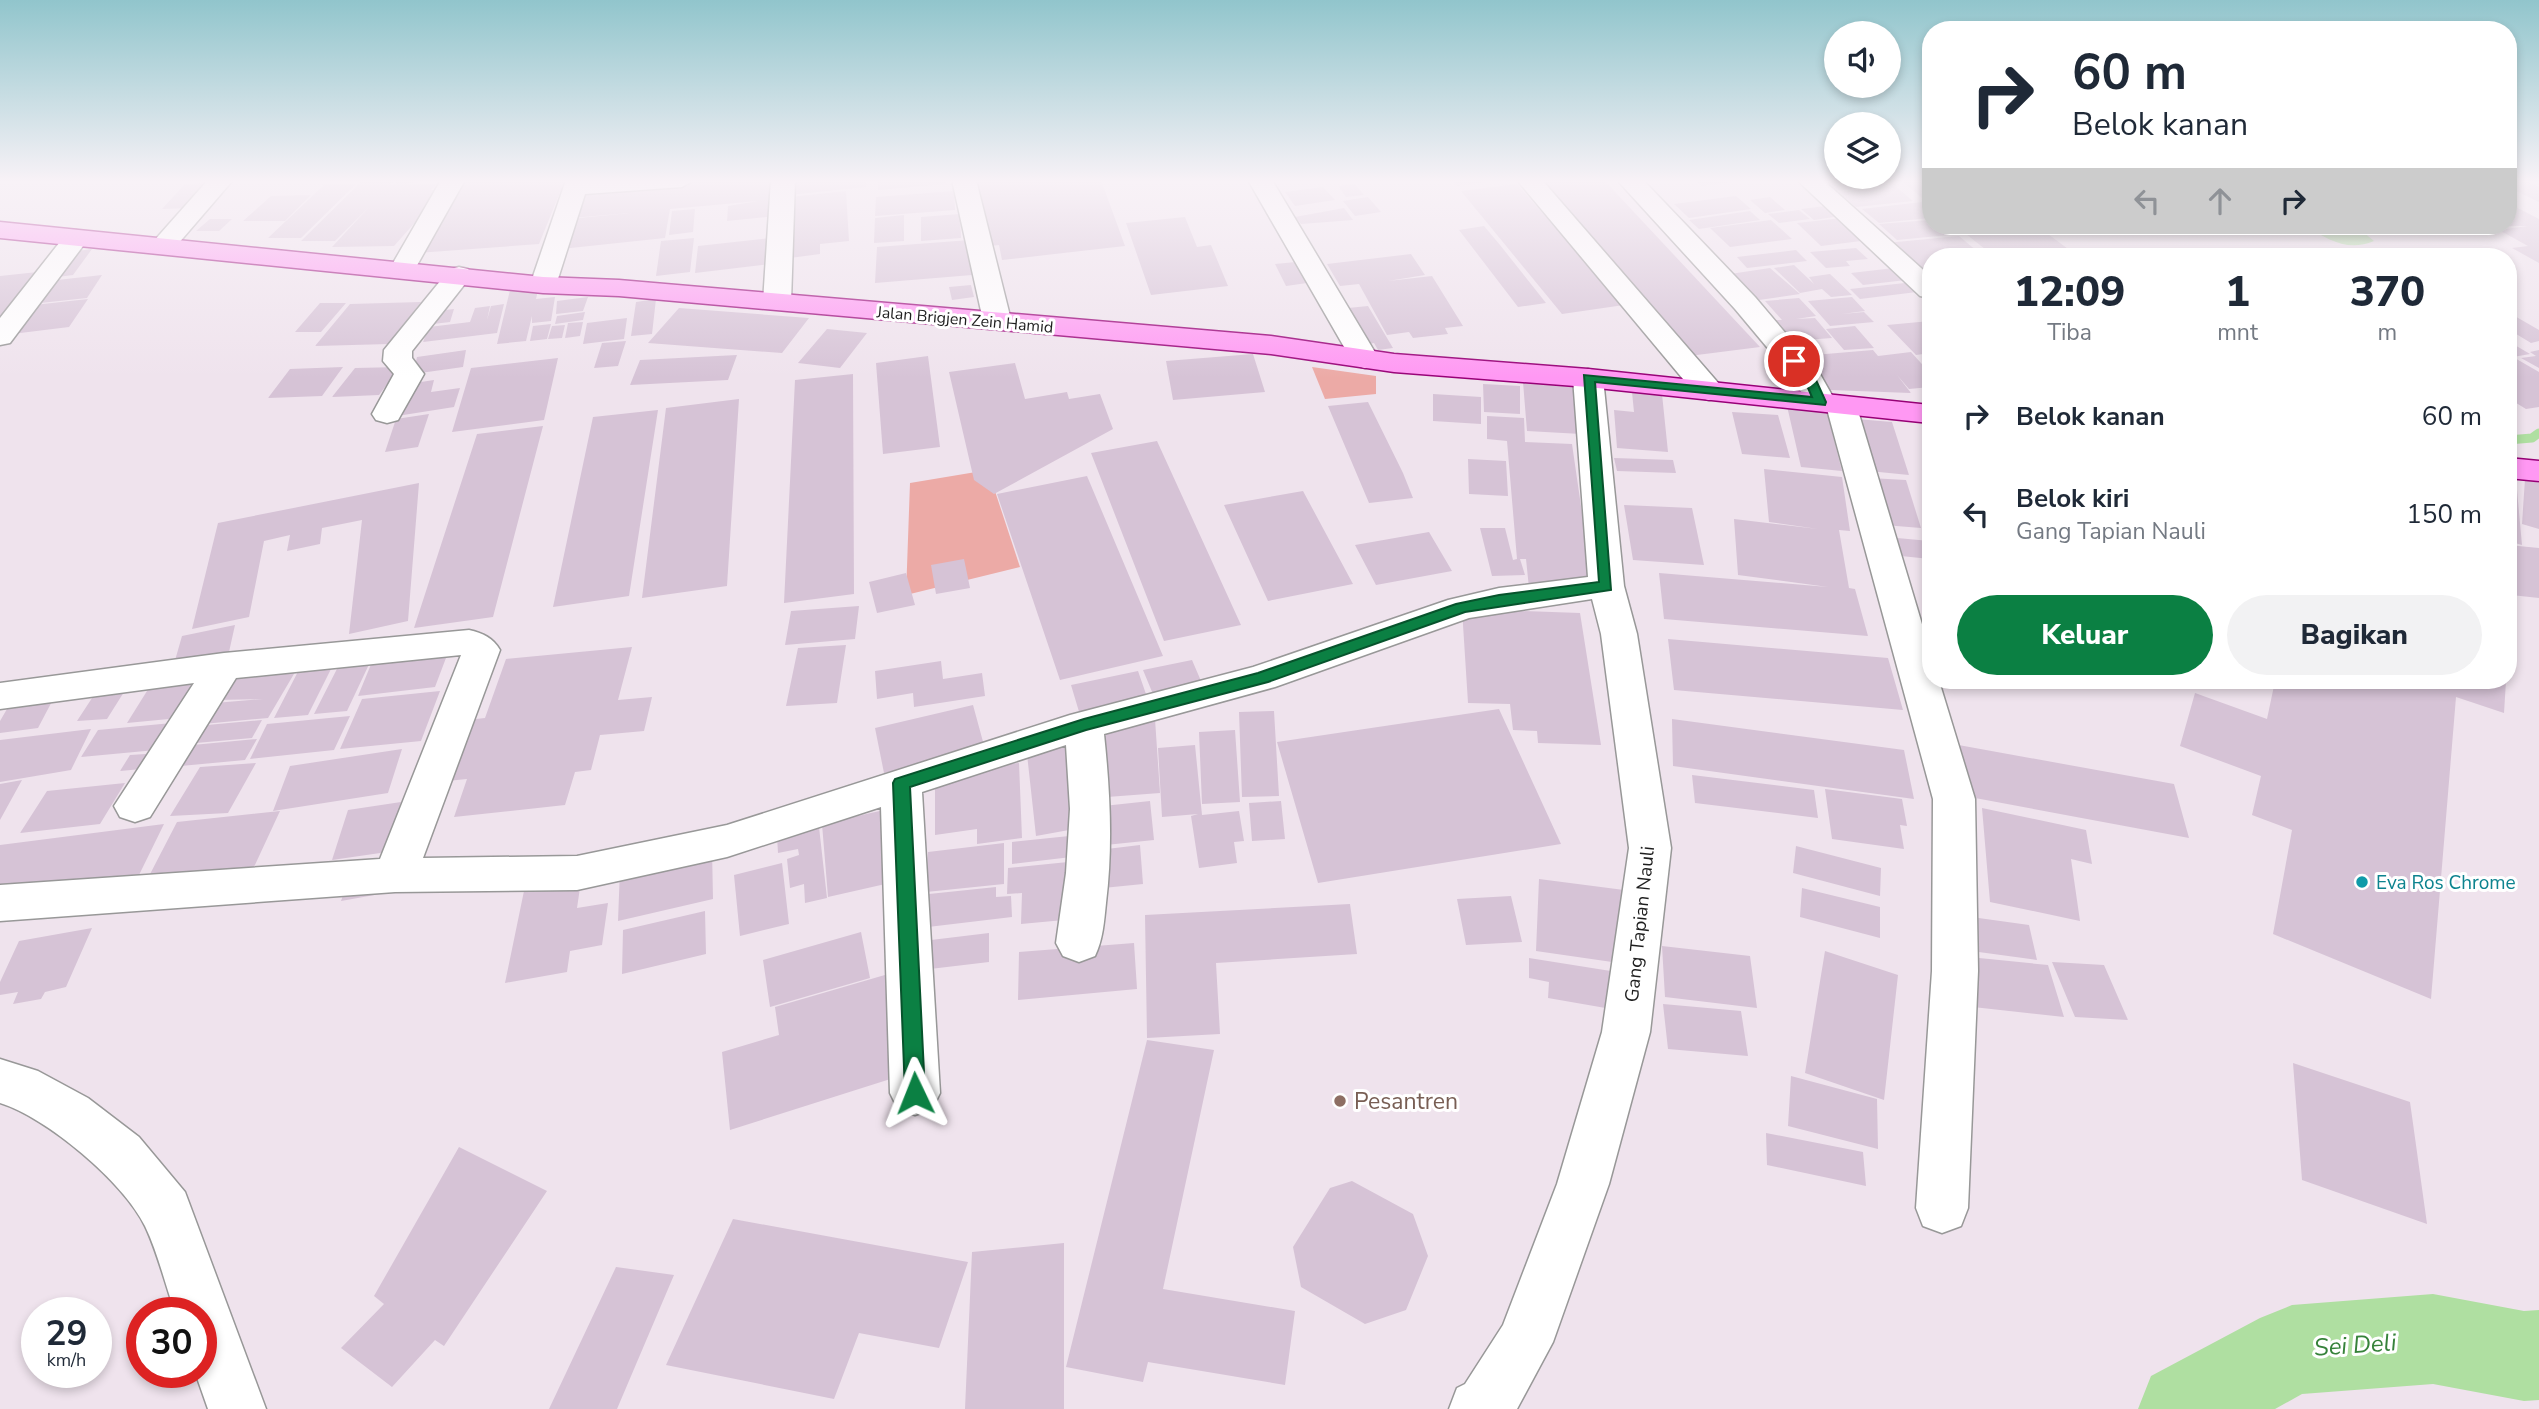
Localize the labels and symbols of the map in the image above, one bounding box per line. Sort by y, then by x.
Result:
street label: Jalan Brigjen Zein Hamid [875,301,1054,339]
pin [1764,331,1824,391]
street label: Gang Tapian Nauli [1619,845,1661,1003]
place label: Eva Ros Chrome [2376,870,2516,896]
marker: Eva Ros Chrome [2354,874,2370,890]
position arrow [878,1056,952,1130]
place label: Pesantren [1354,1086,1458,1117]
marker: Pesantren [1332,1093,1348,1109]
speed limit sign: 30 [126,1297,217,1388]
water label: Sei Deli [2313,1326,2398,1364]

